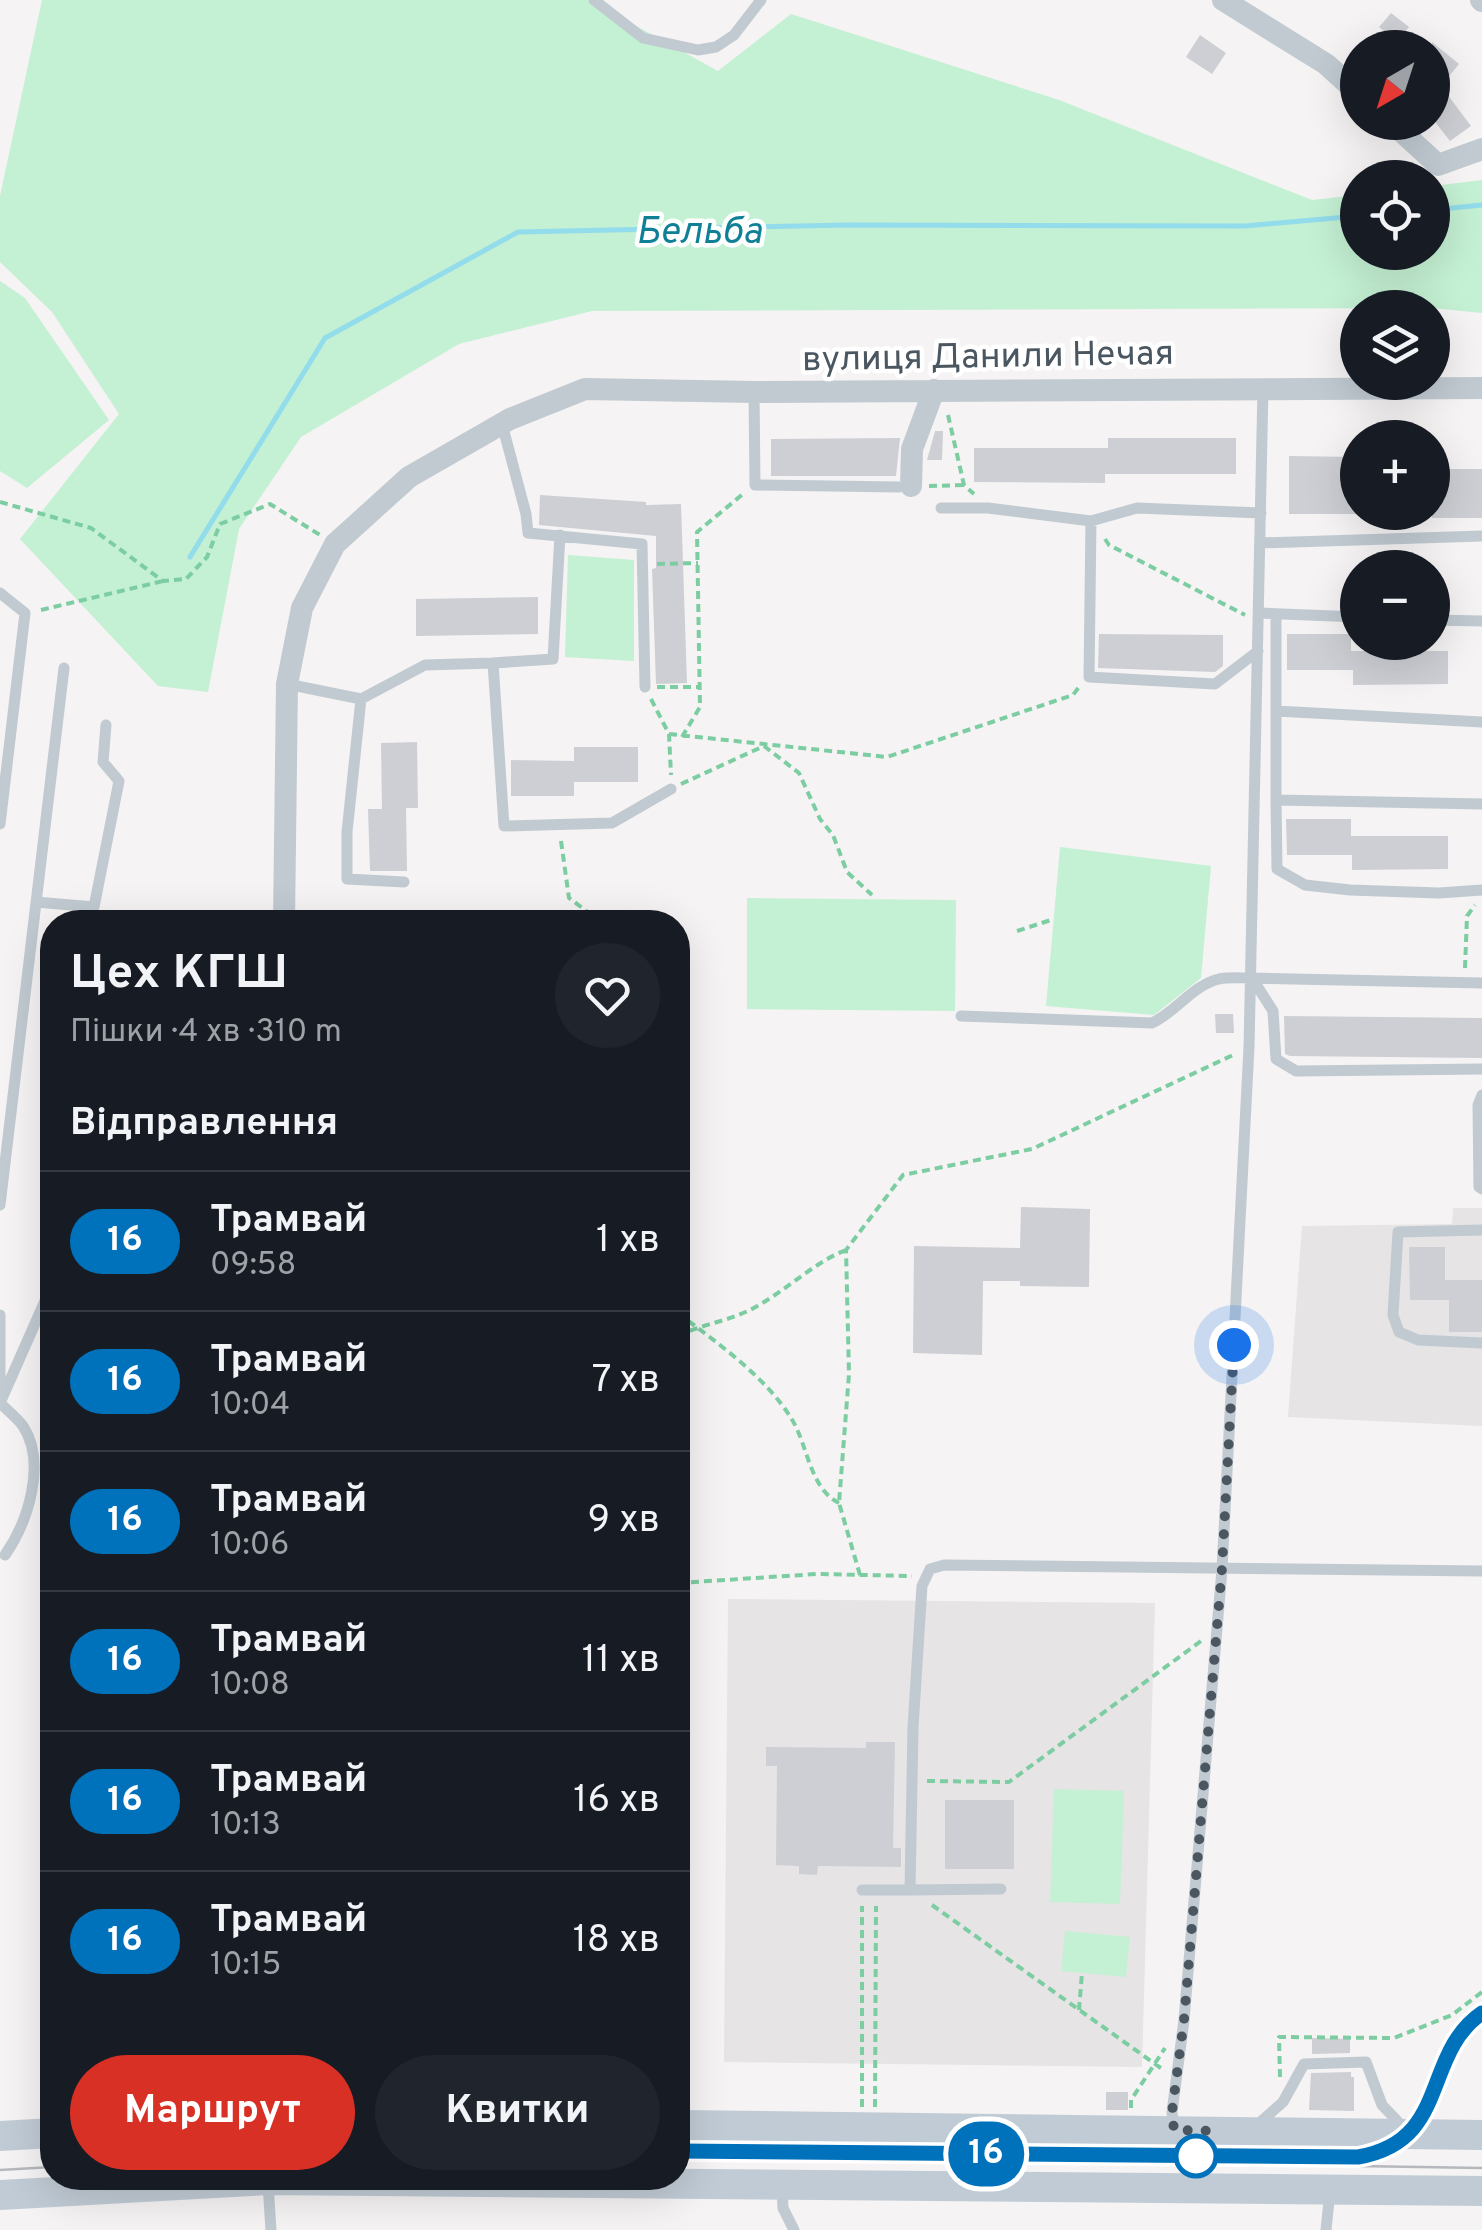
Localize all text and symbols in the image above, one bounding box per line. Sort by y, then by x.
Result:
north arrow [1340,30,1450,140]
map controls [1340,30,1450,660]
button: locate [1340,160,1450,270]
water label: Бельба [636,209,763,258]
button: layers [1340,290,1450,400]
street label: вулиця Данили Нечая [802,333,1174,383]
button: + [1340,420,1450,530]
button: − [1340,550,1450,660]
button: heart [555,943,660,1048]
text: Цех КГШ [70,945,288,1005]
text: Пішки · 4 хв · 310 m [70,1013,342,1053]
text: Відправлення [70,1100,338,1149]
text: Трамвай [210,1197,367,1246]
text: 1 хв [596,1217,660,1266]
text: 16 [107,1219,143,1263]
text: 09:58 [210,1246,296,1286]
your location [1209,1320,1259,1370]
text: Трамвай [210,1337,367,1386]
text: 7 хв [592,1357,660,1406]
text: 16 [107,1359,143,1403]
text: 10:04 [210,1386,290,1426]
text: Трамвай [210,1477,367,1526]
text: 9 хв [587,1497,660,1546]
text: 16 [107,1499,143,1543]
text: 10:06 [210,1526,289,1566]
text: Трамвай [210,1617,367,1666]
text: 11 хв [582,1637,660,1686]
text: 16 [107,1639,143,1683]
text: 10:08 [210,1666,290,1706]
text: Трамвай [210,1757,367,1806]
text: 16 хв [573,1777,660,1826]
text: 16 [107,1779,143,1823]
text: 10:13 [210,1806,281,1846]
text: Трамвай [210,1897,367,1946]
text: 18 хв [573,1917,660,1966]
text: 16 [107,1919,143,1963]
text: 10:15 [210,1946,282,1986]
button: Маршрут [70,2055,355,2170]
button: Квитки [375,2055,660,2170]
line badge: 16 [941,2122,1031,2186]
text: 16 [968,2132,1004,2176]
unlabelled marker [1175,2135,1217,2177]

